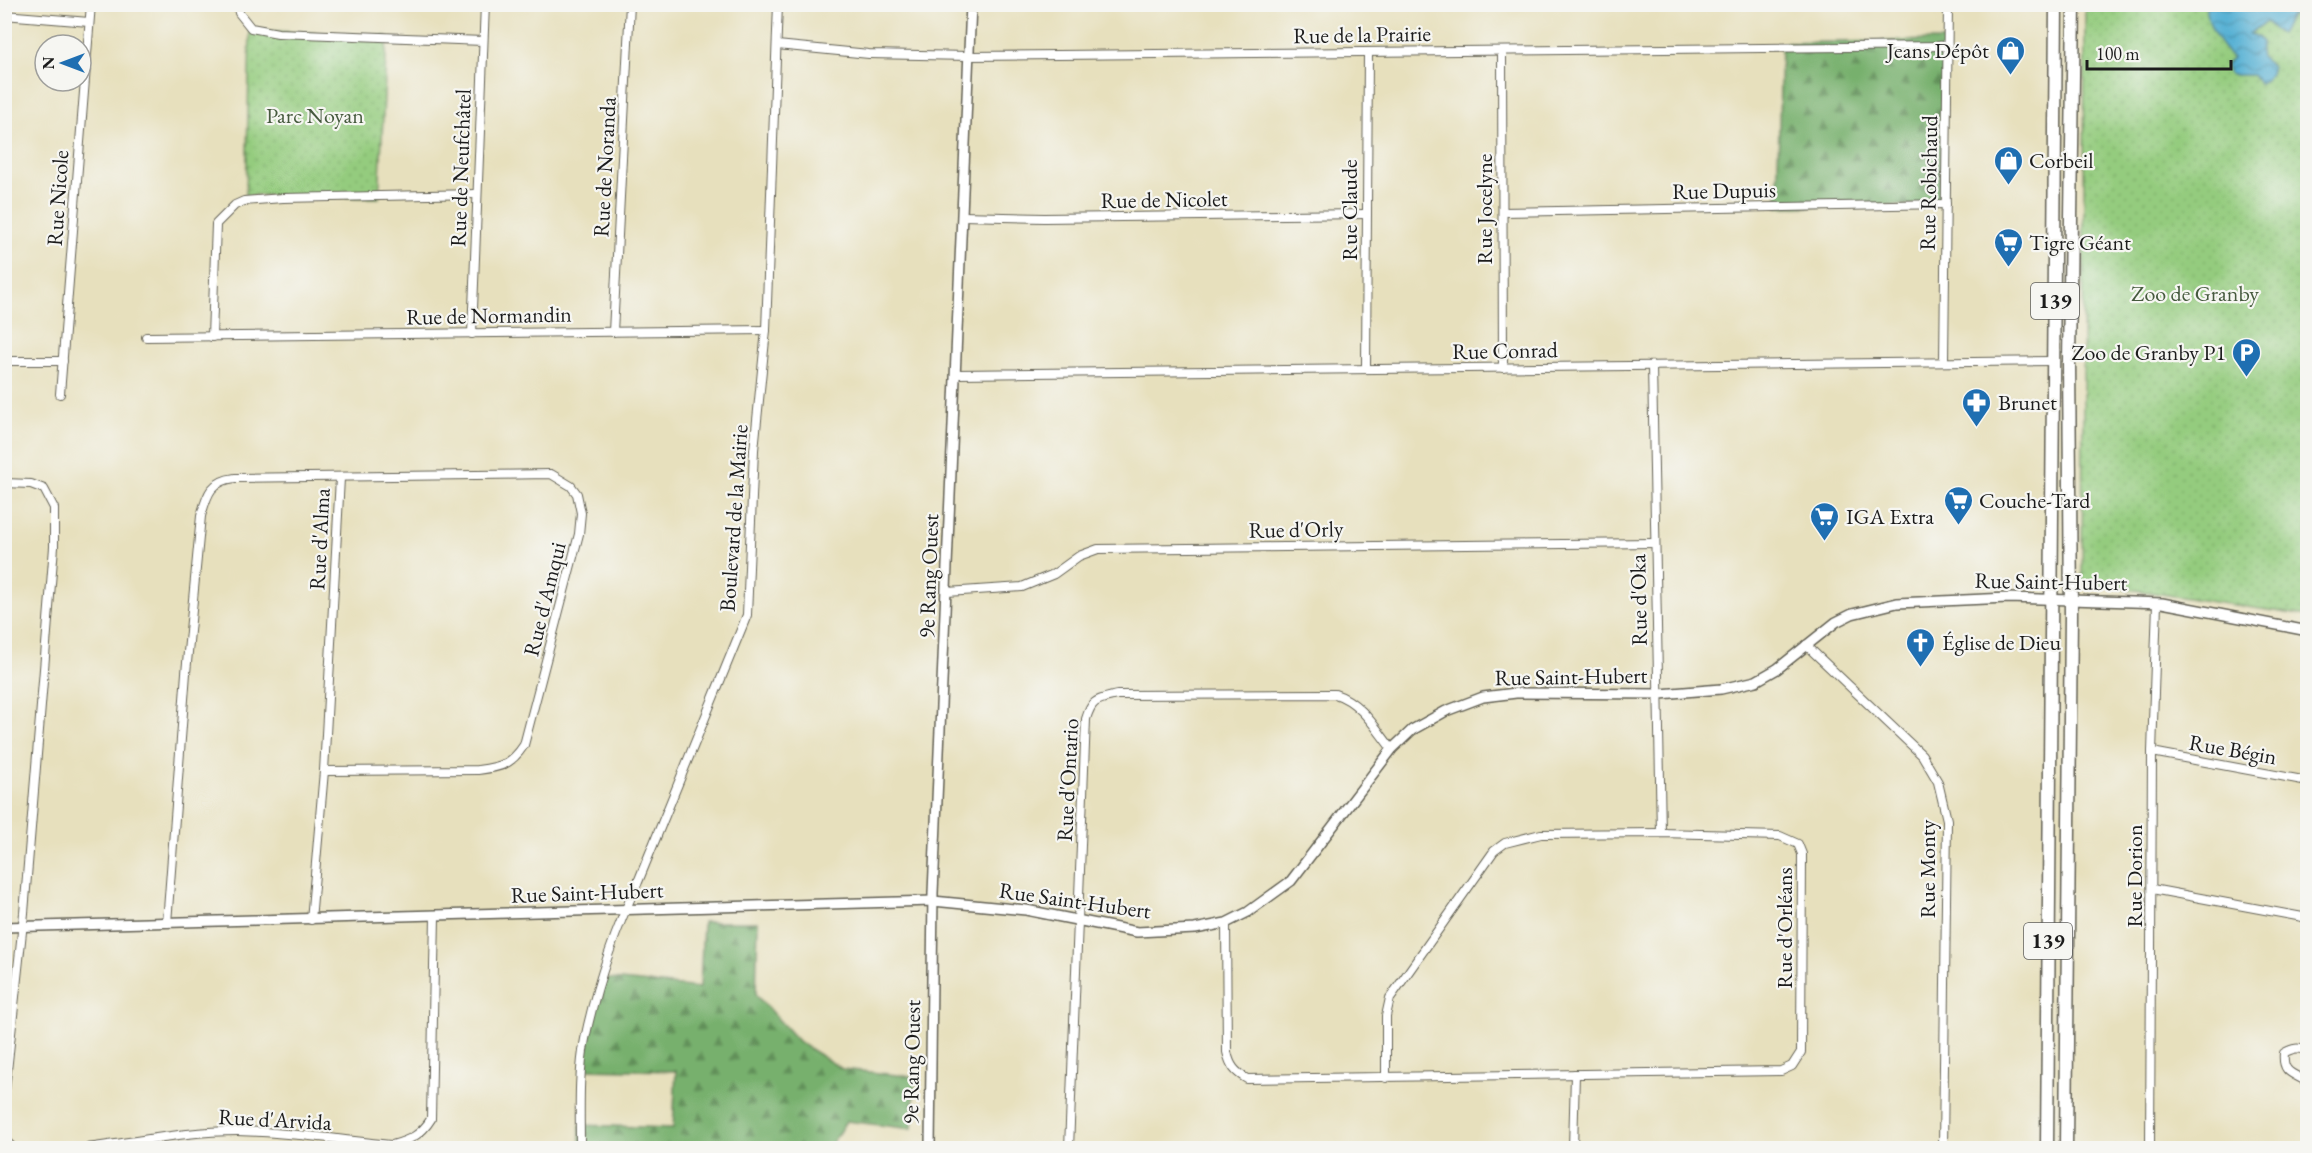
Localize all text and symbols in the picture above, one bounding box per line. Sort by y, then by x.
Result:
street label: Rue de la Prairie [1293,19,1432,50]
north arrow [33,33,93,93]
scale bar [2087,33,2231,71]
shop icon: Jeans Dépôt [1994,34,2026,76]
place label: Jeans Dépôt [1885,36,1989,65]
text: 100 m [2096,42,2140,65]
text: N [38,56,59,69]
street label: Rue de Neufchâtel [443,88,478,248]
street label: Rue de Noranda [586,96,623,238]
park label: Parc Noyan [266,101,364,130]
street label: Rue Robichaud [1913,114,1944,251]
shop icon: Corbeil [1992,144,2024,186]
place label: Corbeil [2029,146,2093,175]
street label: Rue Nicole [40,149,75,247]
street label: Rue Jocelyne [1470,153,1499,264]
street label: Rue Claude [1335,159,1364,261]
street label: Rue Dupuis [1672,175,1776,206]
street label: Rue de Nicolet [1100,184,1228,215]
supermarket icon: Tigre Géant [1992,226,2024,268]
place label: Tigre Géant [2029,228,2131,257]
park label: Zoo de Granby [2131,279,2259,308]
road number: 139 [2031,283,2079,319]
street label: Rue de Normandin [406,300,572,331]
street label: Rue Conrad [1452,335,1559,366]
parking icon: Zoo de Granby P1 [2231,336,2263,378]
place label: Zoo de Granby P1 [2071,338,2226,367]
pharmacy icon: Brunet [1961,386,1993,428]
place label: Brunet [1998,388,2057,417]
street label: Boulevard de la Mairie [712,423,755,613]
supermarket icon: Couche-Tard [1942,484,1974,526]
place label: Couche-Tard [1979,486,2091,515]
street label: Rue d'Alma [302,487,337,591]
supermarket icon: IGA Extra [1809,500,1841,542]
place label: IGA Extra [1846,502,1934,531]
street label: 9e Rang Ouest [912,513,945,639]
street label: Rue d'Orly [1248,514,1344,545]
street label: Rue d'Amqui [516,539,573,659]
street label: Rue d'Oka [1623,554,1654,646]
street label: Rue Saint-Hubert [1974,566,2128,597]
church icon: Église de Dieu [1905,626,1937,668]
place label: Église de Dieu [1942,628,2061,657]
street label: Rue Saint-Hubert [1494,661,1648,692]
street label: Rue d'Ontario [1050,717,1085,842]
street label: Rue Bégin [2187,728,2279,772]
street label: Rue Monty [1913,819,1942,918]
street label: Rue Dorion [2120,824,2149,927]
street label: Rue d'Orléans [1770,867,1799,989]
street label: Rue Saint-Hubert [510,875,664,910]
street label: Rue Saint-Hubert [997,876,1153,925]
road number: 139 [2024,923,2072,959]
street label: 9e Rang Ouest [896,999,927,1125]
street label: Rue d'Arvida [218,1102,333,1137]

